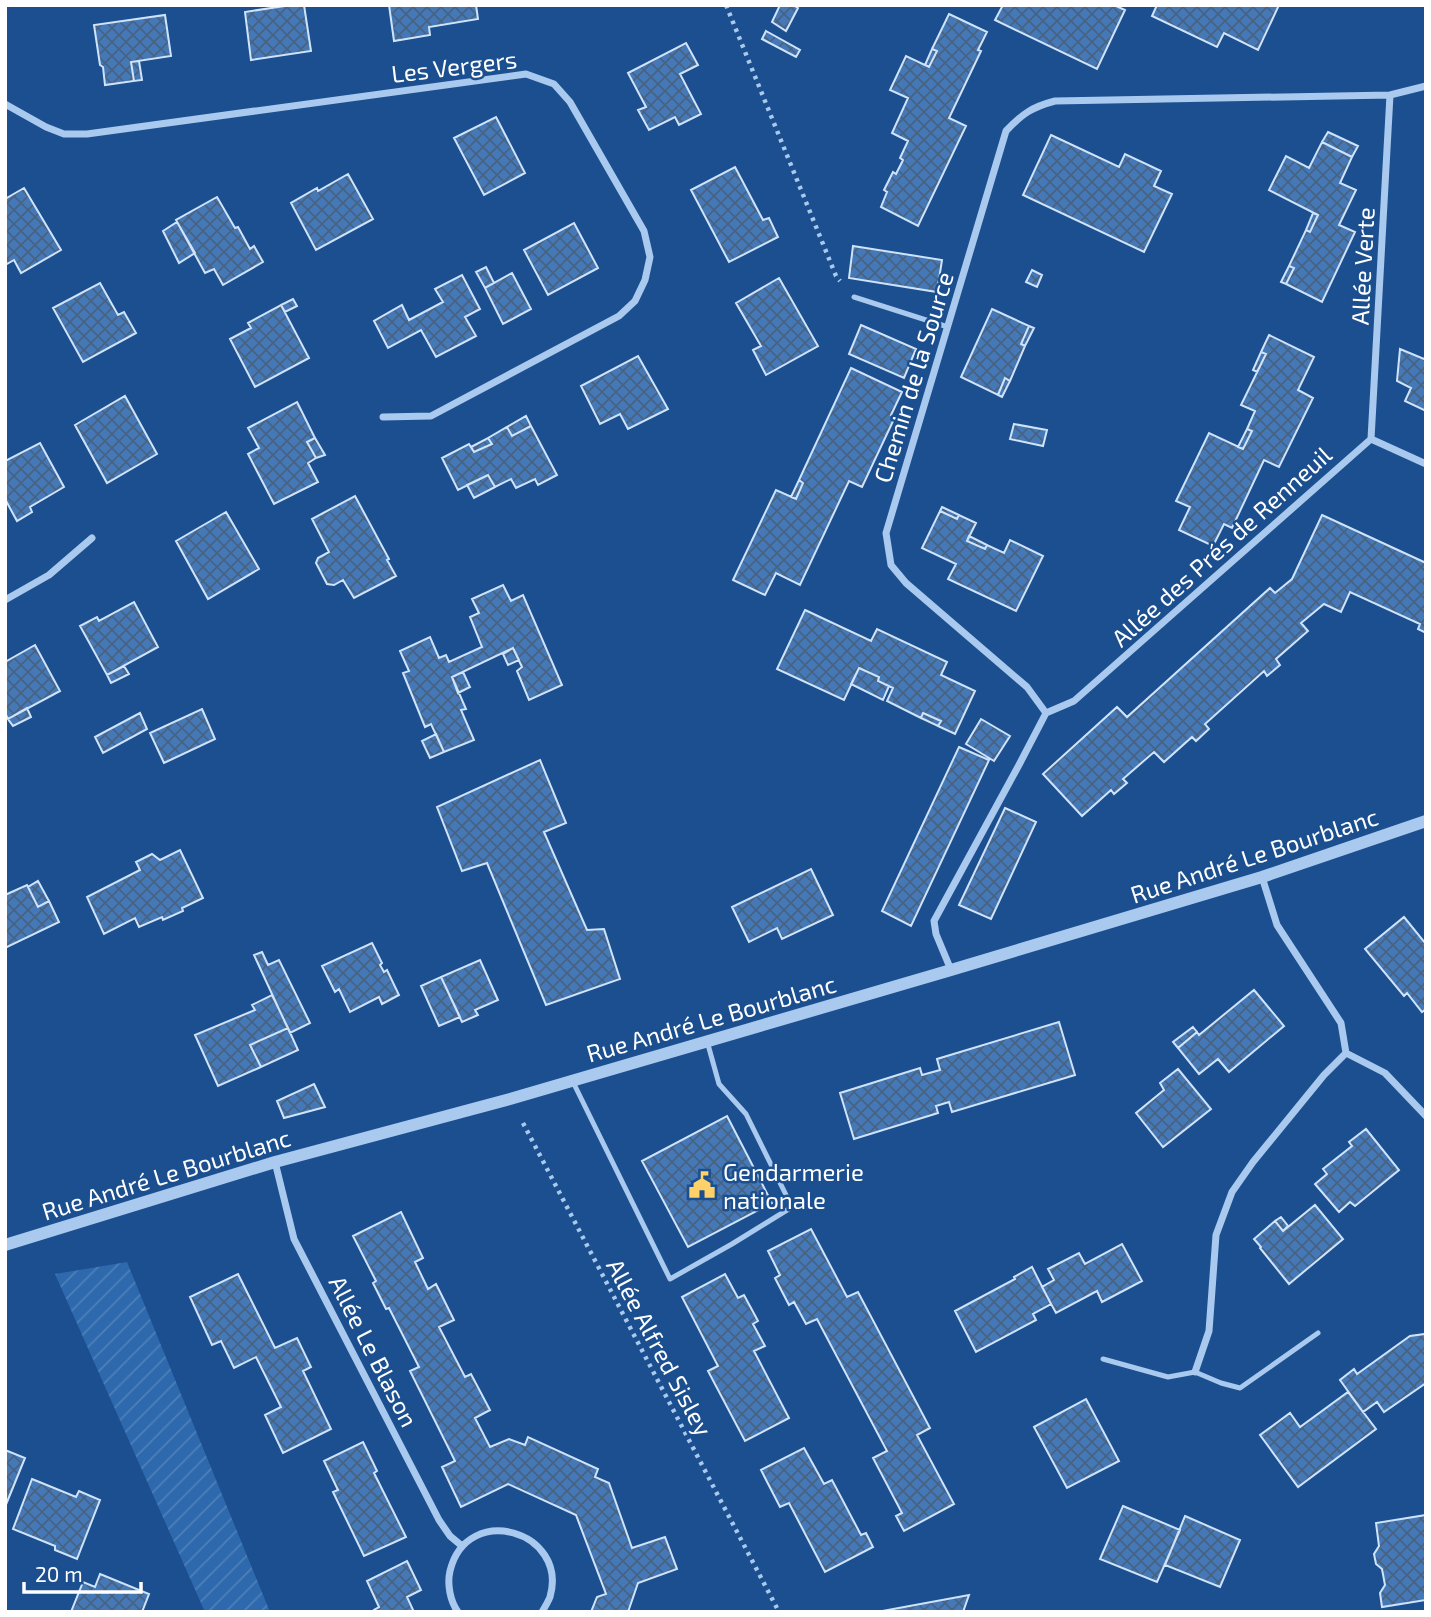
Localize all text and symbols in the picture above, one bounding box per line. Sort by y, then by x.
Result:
street label: Les Vergers [390,44,518,88]
street label: Allée Verte [1344,206,1380,326]
street label: Chemin de la Source [867,268,959,486]
street label: Allée des Prés de Renneuil [1105,440,1337,652]
street label: Rue André Le Bourblanc [1127,801,1381,909]
street label: Rue André Le Bourblanc [583,968,839,1068]
street label: Rue André Le Bourblanc [38,1122,294,1226]
place label: Gendarmerie nationale [723,1157,864,1214]
public building icon: Gendarmerie nationale [687,1170,717,1200]
street label: Allée Alfred Sisley [601,1253,719,1441]
street label: Allée Le Blason [323,1271,425,1431]
scale bar [24,1550,142,1594]
text: 20 m [35,1561,83,1586]

